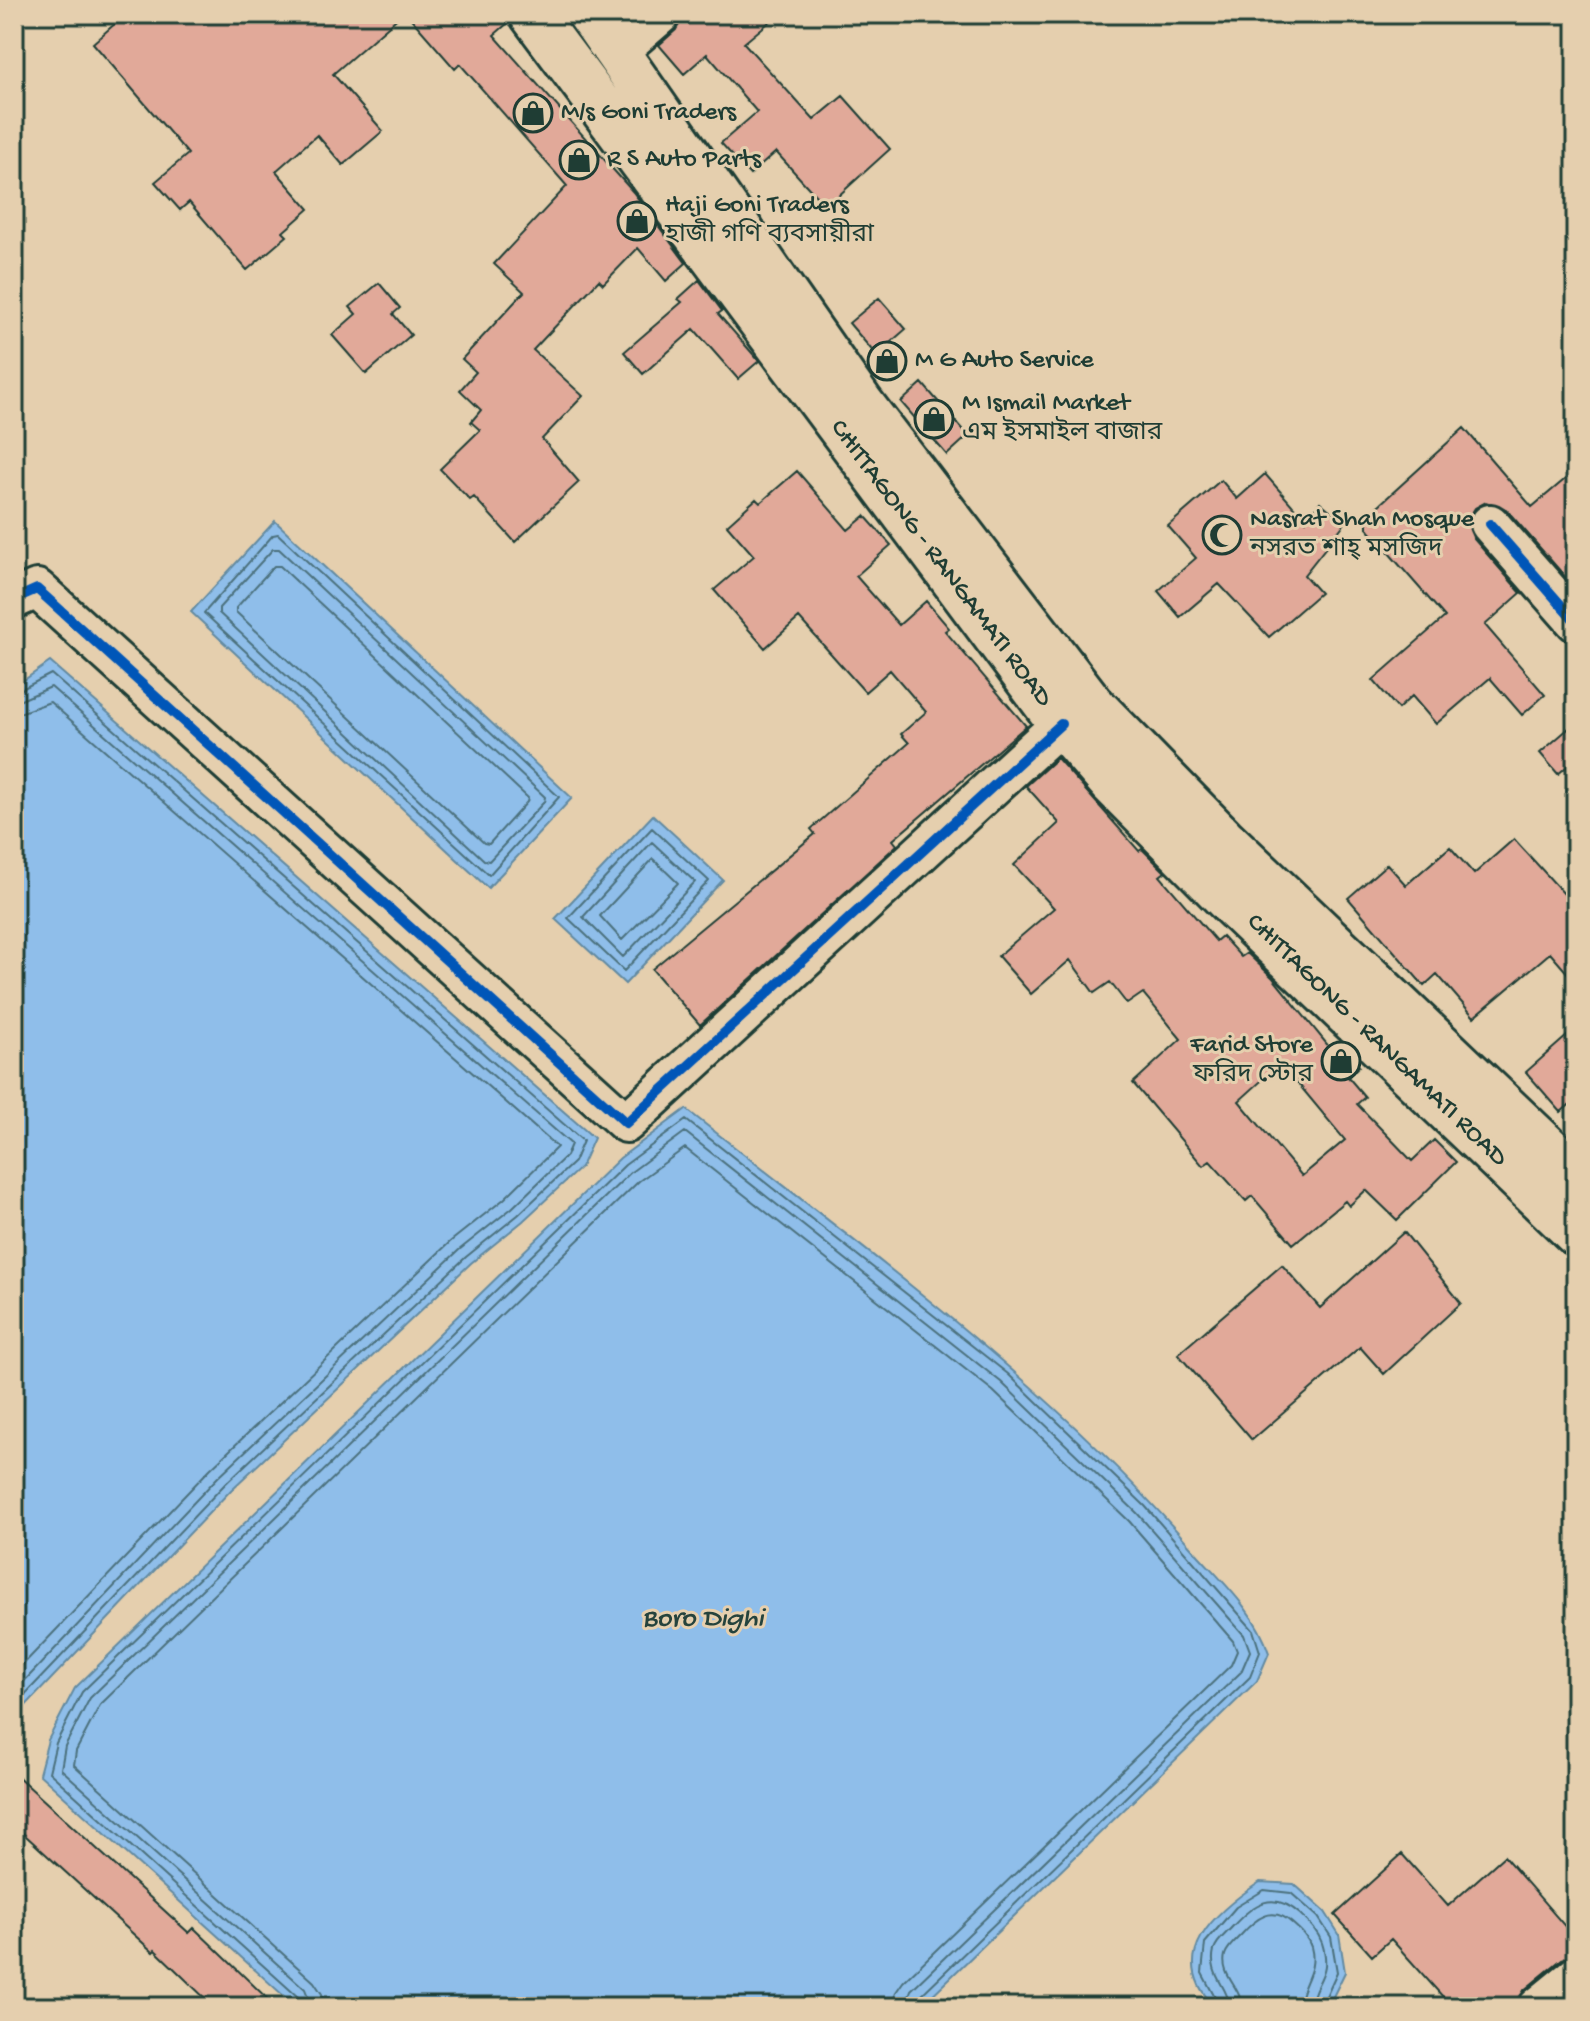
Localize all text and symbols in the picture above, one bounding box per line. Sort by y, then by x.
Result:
shop icon: M/s Goni Traders [512,92,554,134]
place label: M/s Goni Traders [561,98,738,129]
shop icon: R S Auto Parts [558,139,600,181]
place label: R S Auto Parts [607,145,762,176]
place label: Haji Goni Traders হাজী গণি ব্যবসায়ীরা [664,191,875,252]
shop icon: Haji Goni Traders হাজী গণি ব্যবসায়ীরা [616,200,658,242]
shop icon: M G Auto Service [866,340,908,382]
place label: M G Auto Service [915,346,1094,377]
place label: M Ismail Market এম ইসমাইল বাজার [962,389,1163,450]
shop icon: M Ismail Market এম ইসমাইল বাজার [913,398,955,440]
street label: CHITTAGONG - RANGAMATI ROAD [822,414,1058,714]
place label: Nasrat Shah Mosque নসরত শাহ্‌ মসজিদ [1249,505,1475,566]
mosque icon: Nasrat Shah Mosque নসরত শাহ্‌ মসজিদ [1201,514,1243,556]
street label: CHITTAGONG - RANGAMATI ROAD [1239,908,1513,1174]
place label: Farid Store ফরিদ স্টোর [1189,1031,1314,1092]
shop icon: Farid Store ফরিদ স্টোর [1320,1040,1362,1082]
water label: Boro Dighi [642,1603,767,1636]

